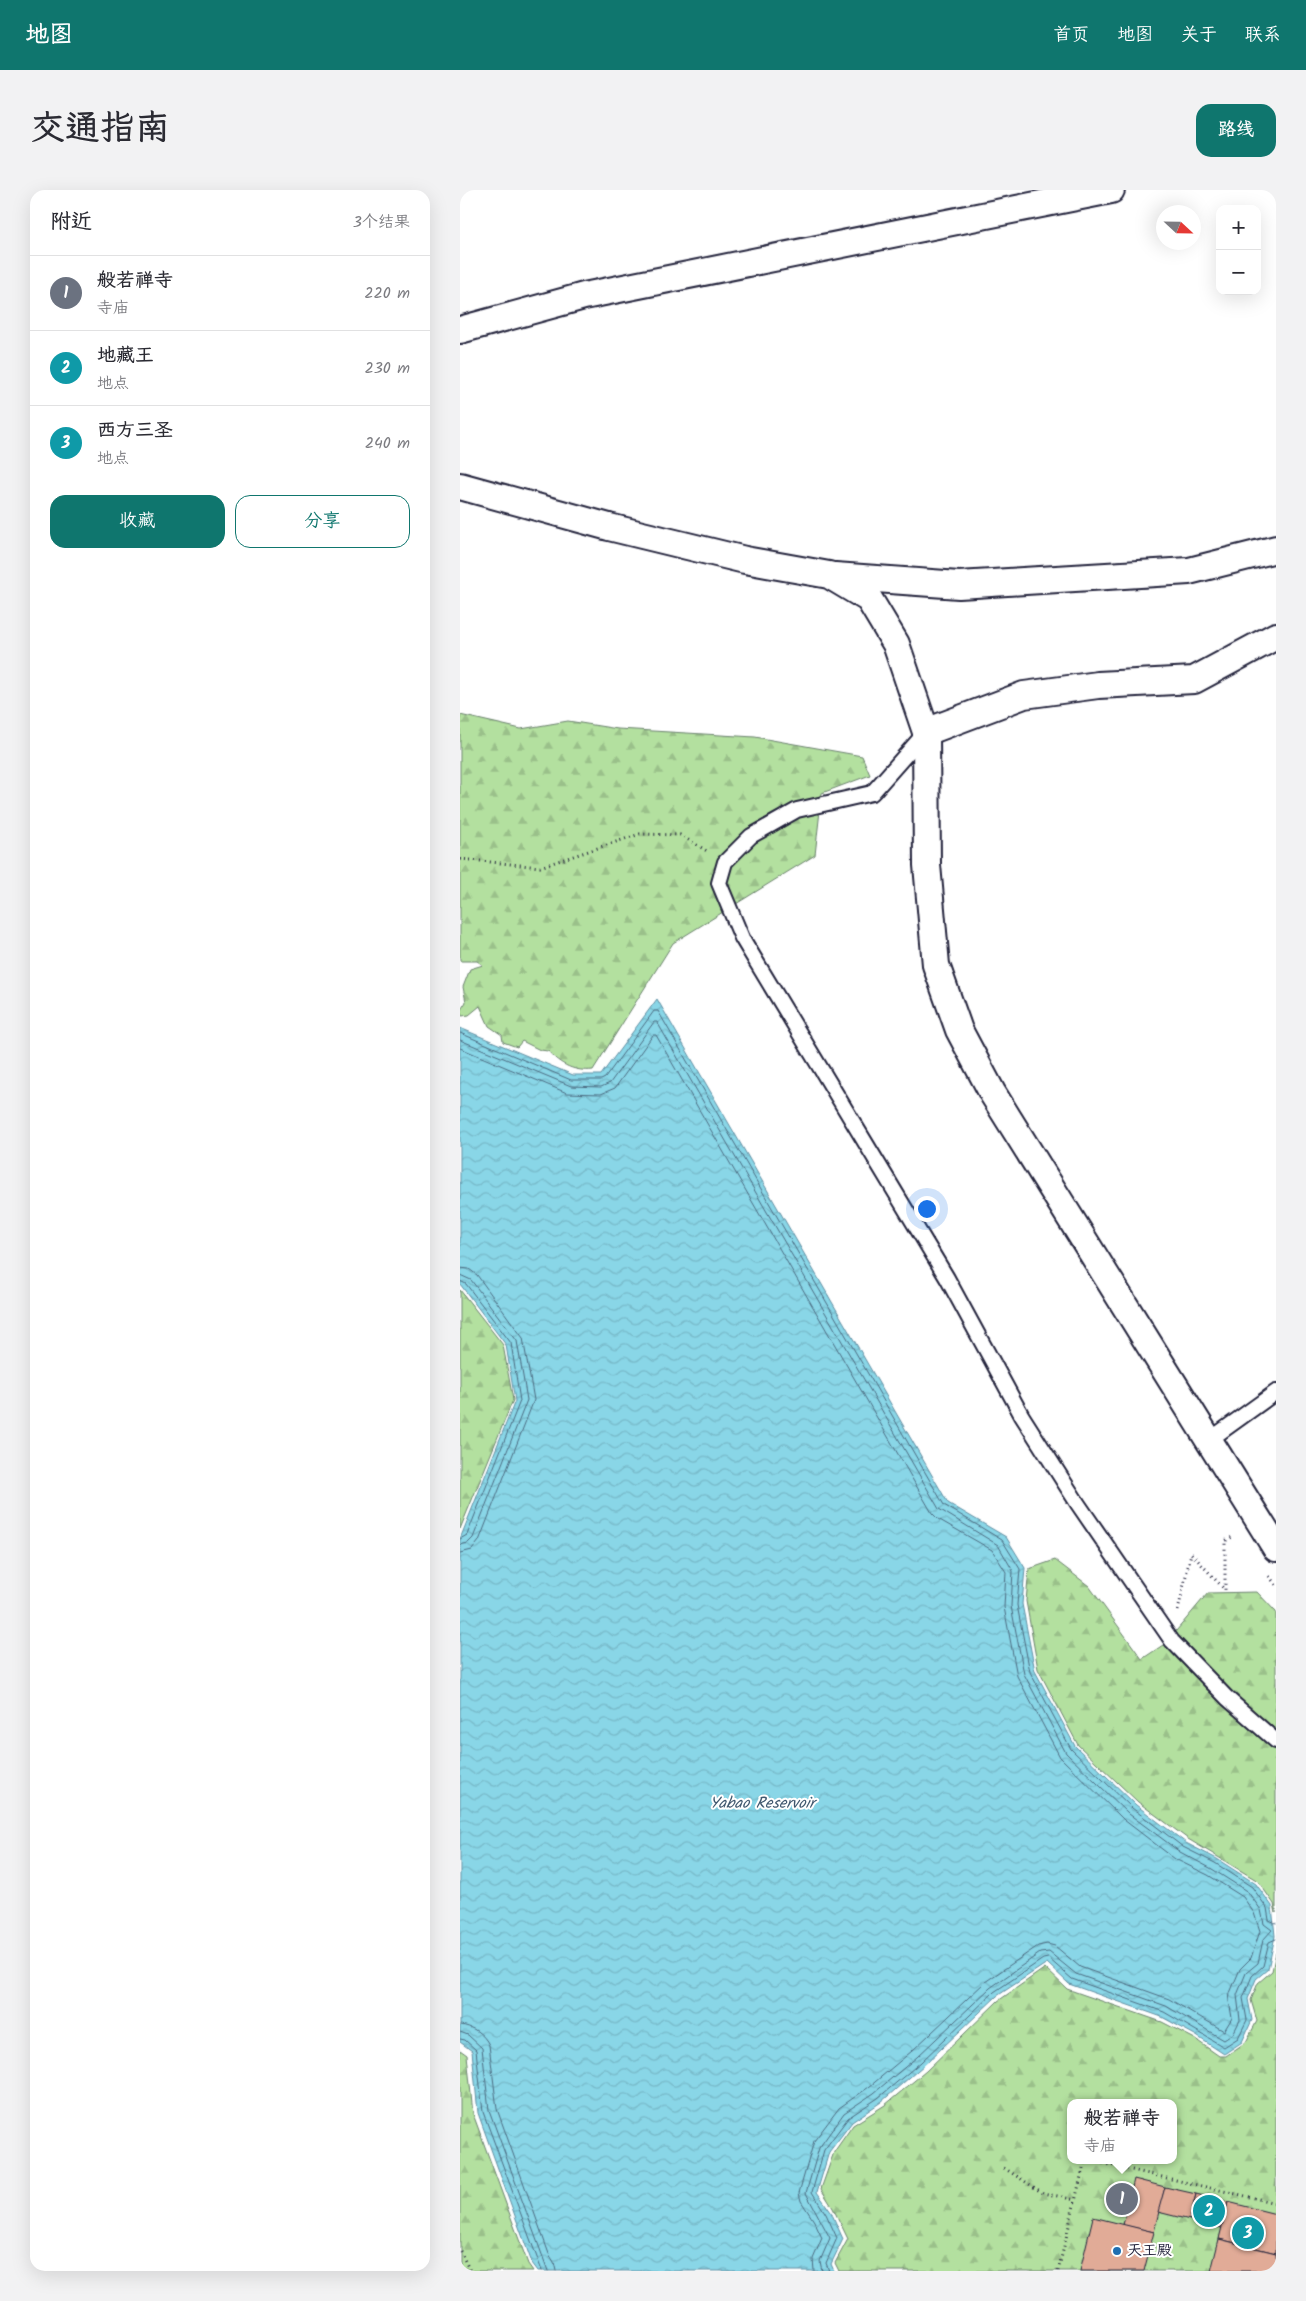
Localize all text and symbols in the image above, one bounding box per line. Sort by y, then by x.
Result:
text: 地图 [25,16,73,55]
text: 首页 [1053,21,1089,50]
text: 地图 [1117,21,1153,50]
text: 关于 [1181,21,1217,50]
text: 联系 [1245,21,1281,50]
text: 交通指南 [30,102,170,158]
button: 路线 [1196,104,1276,157]
north arrow [1156,205,1201,250]
map controls [1216,205,1261,295]
button: + [1216,205,1261,250]
text: 附近 [50,206,92,239]
text: 3个结果 [353,210,410,235]
button: − [1216,250,1261,295]
text: 般若禅寺 [97,266,173,296]
text: 1 [64,281,68,306]
text: 220 m [364,281,410,306]
text: 寺庙 [97,296,129,321]
text: 地藏王 [97,341,154,371]
text: 2 [61,356,71,381]
text: 230 m [364,356,410,381]
text: 地点 [97,371,129,396]
text: 西方三圣 [97,416,173,446]
text: 3 [62,431,70,456]
text: 240 m [365,431,410,456]
text: 地点 [97,446,129,471]
button: 收藏 [50,495,225,548]
button: 分享 [235,495,410,548]
your location [914,1196,940,1222]
water label: Yabao Reservoir [709,1791,818,1816]
popup [1067,2099,1177,2164]
text: 般若禅寺 [1084,2104,1160,2134]
text: 寺庙 [1084,2134,1116,2159]
pin: 1 [1106,2180,1138,2218]
pin: 2 [1193,2192,1225,2230]
pin: 3 [1232,2214,1264,2252]
place label: 天王殿 [1127,2239,1172,2263]
marker: 天王殿 [1111,2245,1123,2257]

